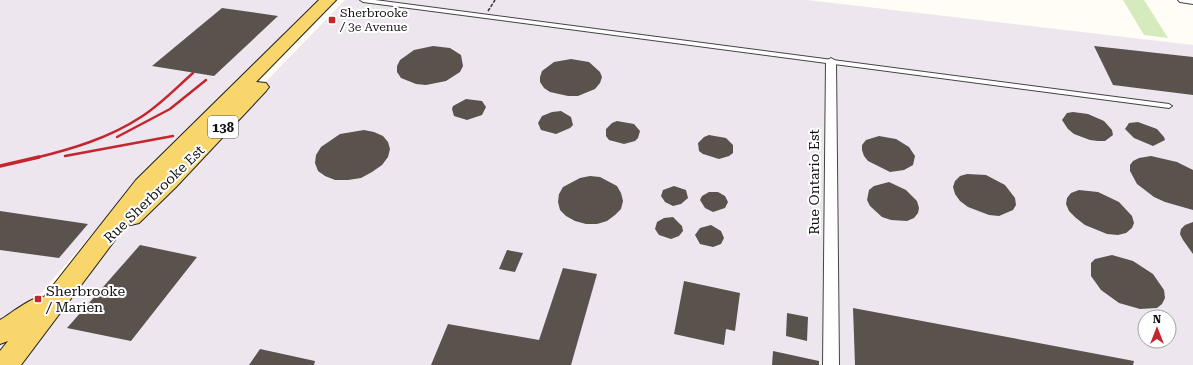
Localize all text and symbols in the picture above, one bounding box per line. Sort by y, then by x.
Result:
place label: Sherbrooke / 3e Avenue [339,6,408,34]
marker: Sherbrooke / 3e Avenue [327,15,337,25]
road number: 138 [208,116,238,138]
street label: Rue Ontario Est [806,129,822,235]
street label: Rue Sherbrooke Est [101,142,207,246]
place label: Sherbrooke / Marien [45,283,125,315]
marker: Sherbrooke / Marien [33,294,43,304]
north arrow [1137,309,1177,349]
text: N [1153,313,1162,326]

